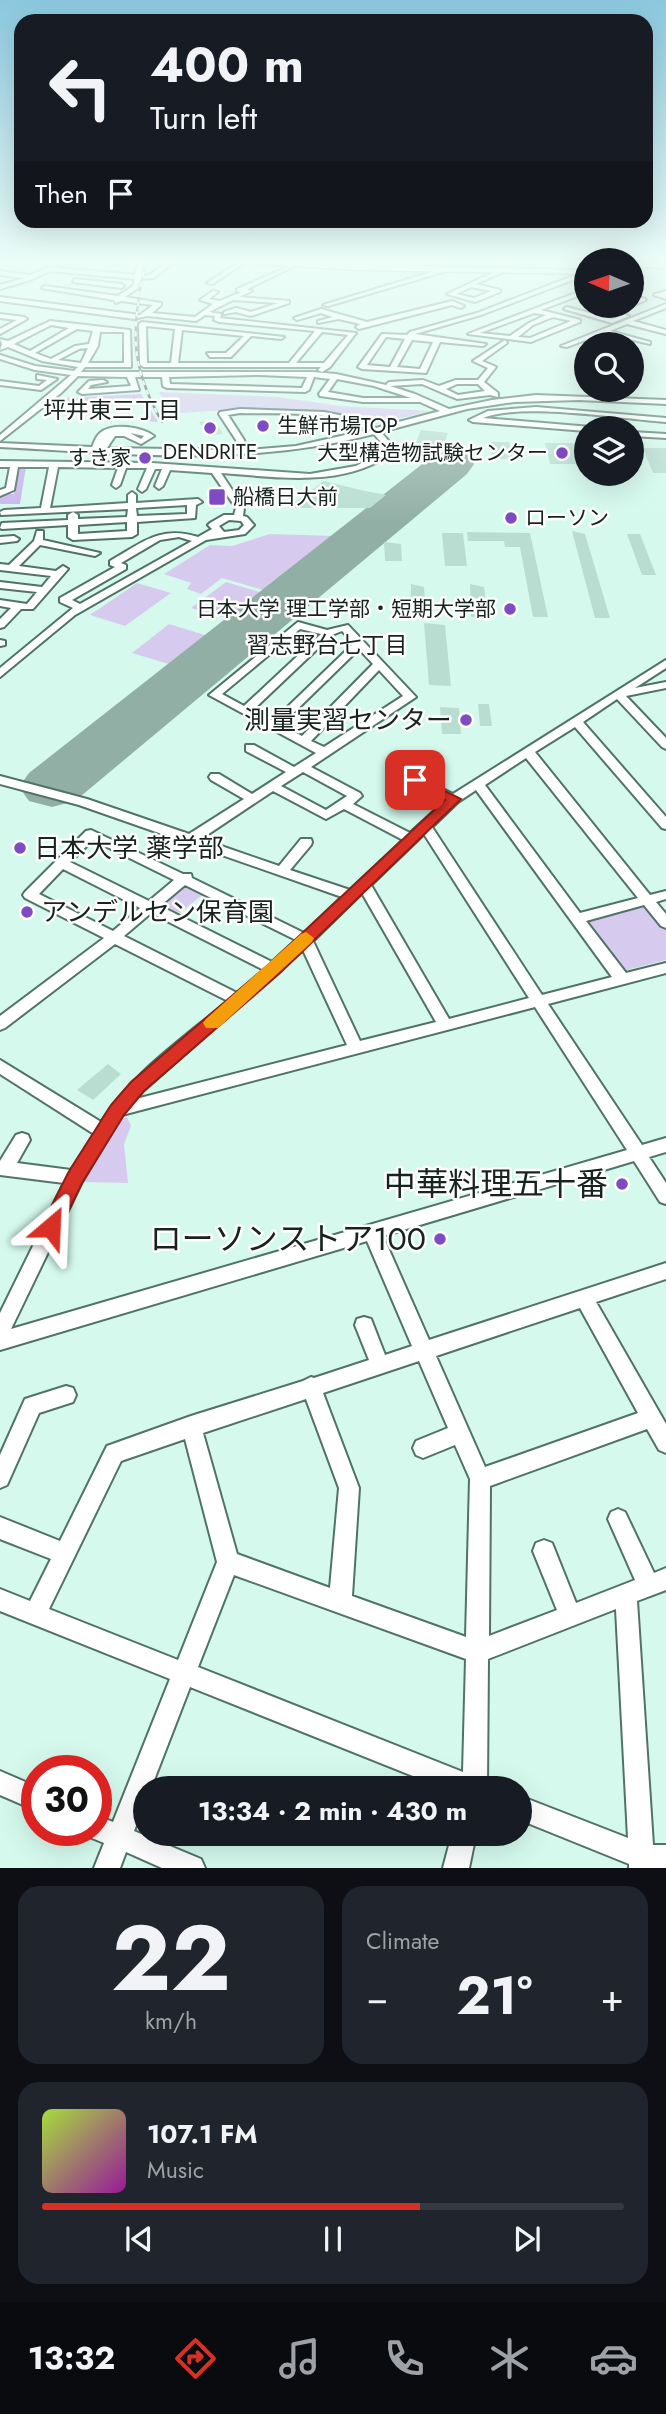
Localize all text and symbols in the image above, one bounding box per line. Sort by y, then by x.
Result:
text: 400 m [150,30,304,100]
icon: left [35,42,126,133]
text: Turn left [150,95,257,141]
text: Then [35,175,88,213]
icon: arrive [102,175,140,213]
north arrow [574,248,644,318]
map controls [574,248,644,486]
button: search [574,332,644,402]
district label: 坪井東三丁目 [43,393,181,427]
place label: 生鮮市場TOP [277,411,398,441]
button: layers [574,416,644,486]
marker: 生鮮市場TOP [255,418,271,434]
marker: DENDRITE [202,420,218,436]
place label: DENDRITE [163,437,257,467]
place label: 大型構造物試験センター [317,438,548,468]
place label: すき家 [68,443,131,473]
marker: 大型構造物試験センター [554,445,570,461]
marker: すき家 [137,450,153,466]
place label: 船橋日大前 [233,482,338,512]
marker: 船橋日大前 [207,487,227,507]
place label: ローソン [525,503,609,533]
marker: ローソン [503,510,519,526]
place label: 日本大学 理工学部・短期大学部 [196,594,496,624]
marker: 日本大学 理工学部・短期大学部 [502,601,518,617]
district label: 習志野台七丁目 [247,628,408,662]
place label: 測量実習センター [244,701,452,739]
marker: 測量実習センター [458,712,474,728]
pin [385,750,445,810]
icon: arrive [396,761,434,799]
place label: 日本大学 薬学部 [34,829,224,867]
marker: 日本大学 薬学部 [12,840,28,856]
place label: アンデルセン保育園 [41,893,274,931]
marker: アンデルセン保育園 [19,904,35,920]
place label: 中華料理五十番 [384,1161,608,1207]
marker: 中華料理五十番 [614,1176,630,1192]
position arrow [14,1190,88,1264]
place label: ローソンストア100 [150,1216,426,1262]
marker: ローソンストア100 [432,1231,448,1247]
speed limit sign: 30 [21,1755,112,1846]
text: 13:34 · 2 min · 430 m [198,1792,467,1830]
text: 22 [111,1893,231,2024]
text: Climate [366,1924,439,1958]
text: 21° [457,1958,533,2034]
text: − [366,1970,388,2025]
text: + [601,1970,624,2025]
text: km/h [145,2004,197,2038]
text: 107.1 FM [147,2115,257,2153]
text: Music [147,2153,204,2187]
icon: previous [120,2220,158,2258]
icon: pause [314,2220,352,2258]
icon: next [508,2220,546,2258]
icon: directions [171,2334,220,2383]
icon: music [275,2334,324,2383]
icon: phone [380,2334,429,2383]
icon: climate [485,2334,534,2383]
icon: car [589,2334,638,2383]
text: 13:32 [28,2335,115,2381]

